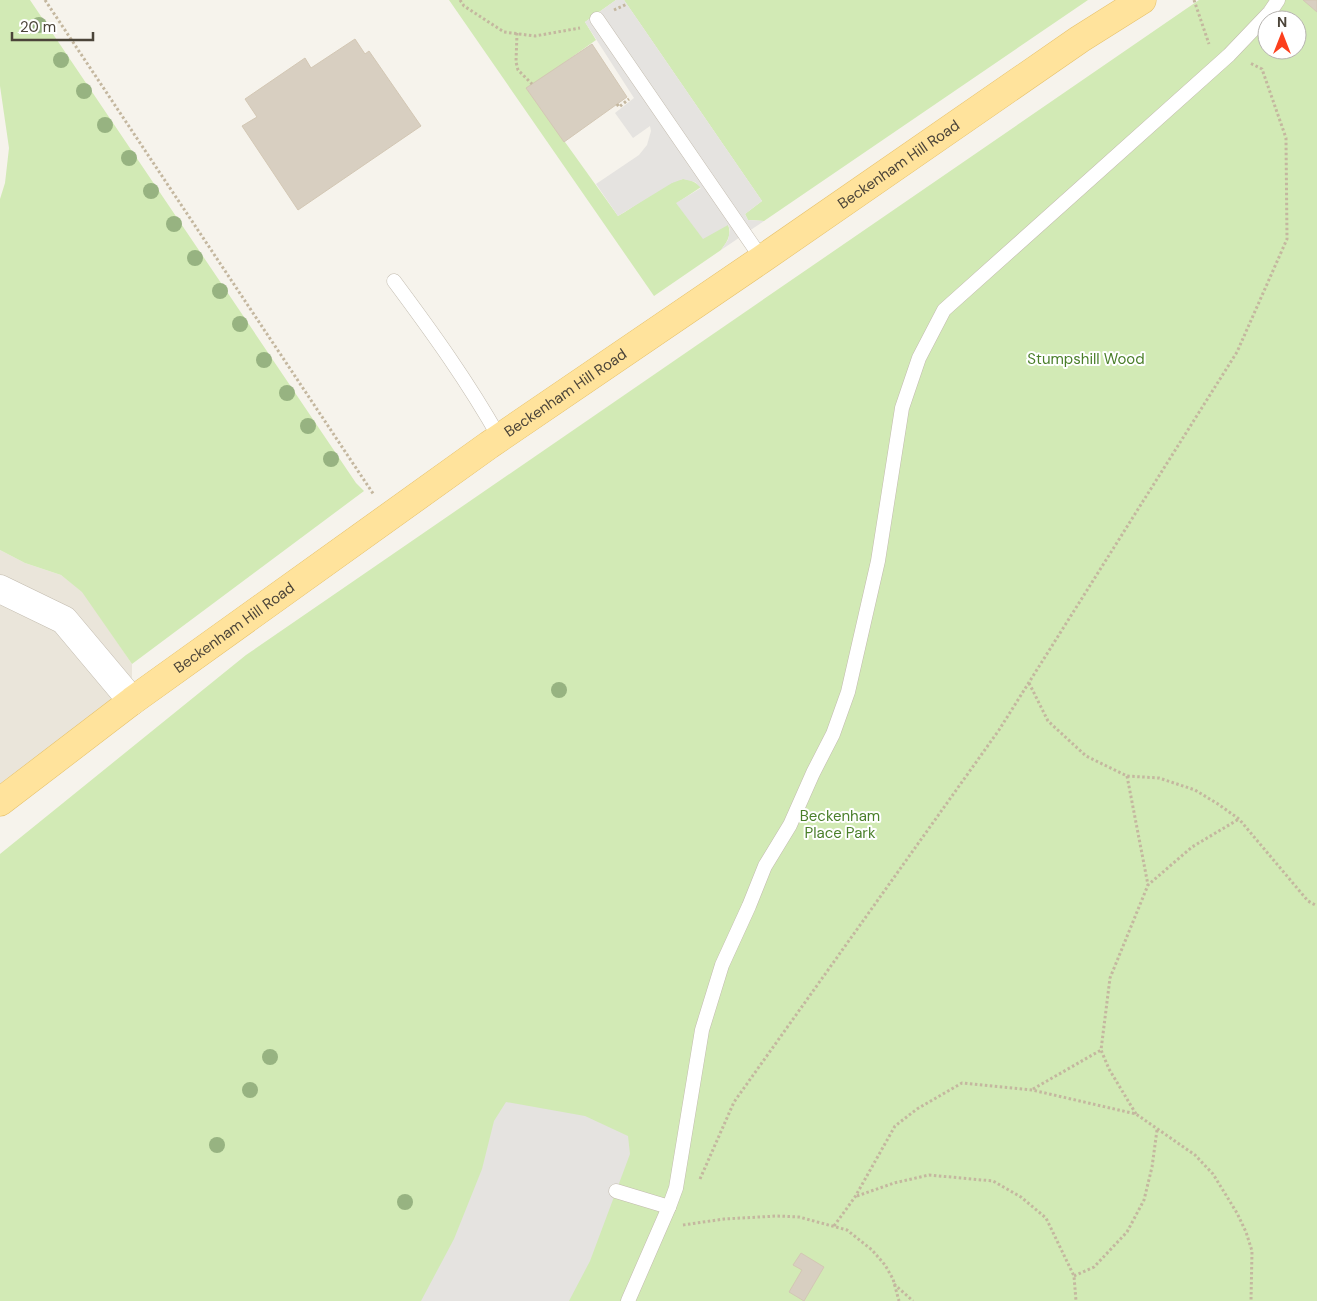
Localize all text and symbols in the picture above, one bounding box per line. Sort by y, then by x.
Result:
scale bar [12,10,94,42]
north arrow [1257,10,1307,60]
text: N [1277,13,1287,31]
text: 20 m [20,17,56,37]
street label: Beckenham Hill Road [834,115,964,214]
street label: Beckenham Hill Road [500,344,631,442]
park label: Stumpshill Wood [1027,349,1145,369]
street label: Beckenham Hill Road [170,578,299,678]
park label: Beckenham Place Park [800,806,880,843]

